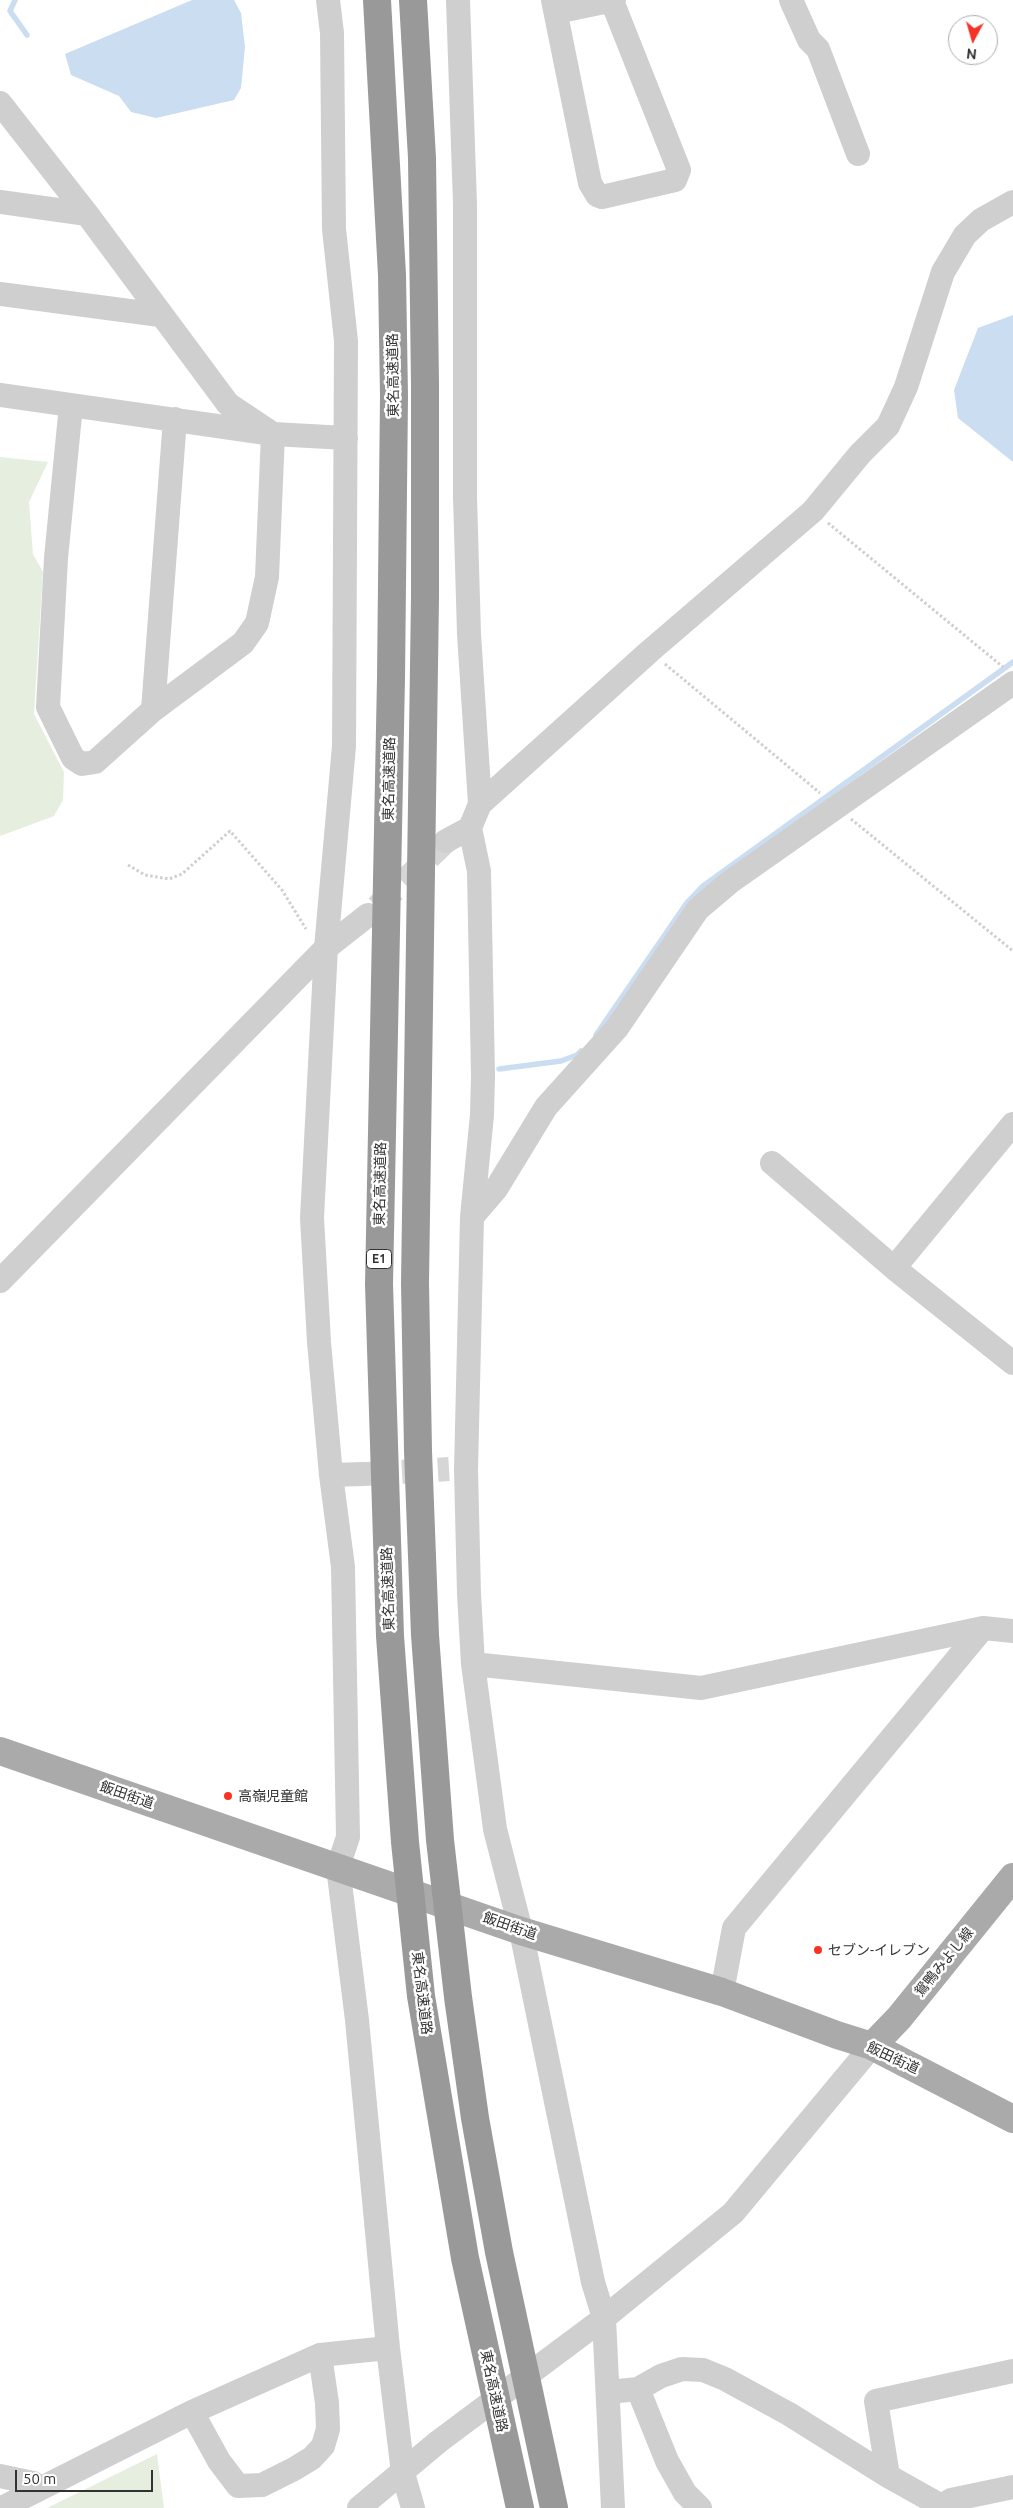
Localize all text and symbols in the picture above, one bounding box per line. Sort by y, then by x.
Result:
north arrow [948,15,998,65]
text: N [966,45,978,62]
street label: 東名高速道路 [384,333,402,417]
street label: 東名高速道路 [380,737,398,821]
street label: 東名高速道路 [371,1142,389,1226]
road number: E1 [366,1250,392,1268]
street label: 東名高速道路 [378,1547,398,1631]
street label: 飯田街道 [98,1778,156,1812]
place label: 高嶺児童館 [238,1788,308,1804]
marker: 高嶺児童館 [222,1790,234,1802]
street label: 飯田街道 [481,1909,539,1943]
street label: 鴛鴨みよし線 [911,1924,977,2000]
place label: セブン-イレブン [828,1942,930,1958]
marker: セブン-イレブン [812,1944,824,1956]
street label: 東名高速道路 [409,1950,435,2036]
street label: 飯田街道 [864,2039,922,2077]
street label: 東名高速道路 [477,2348,511,2434]
scale bar [18,2460,155,2492]
text: 50 m [23,2470,56,2487]

